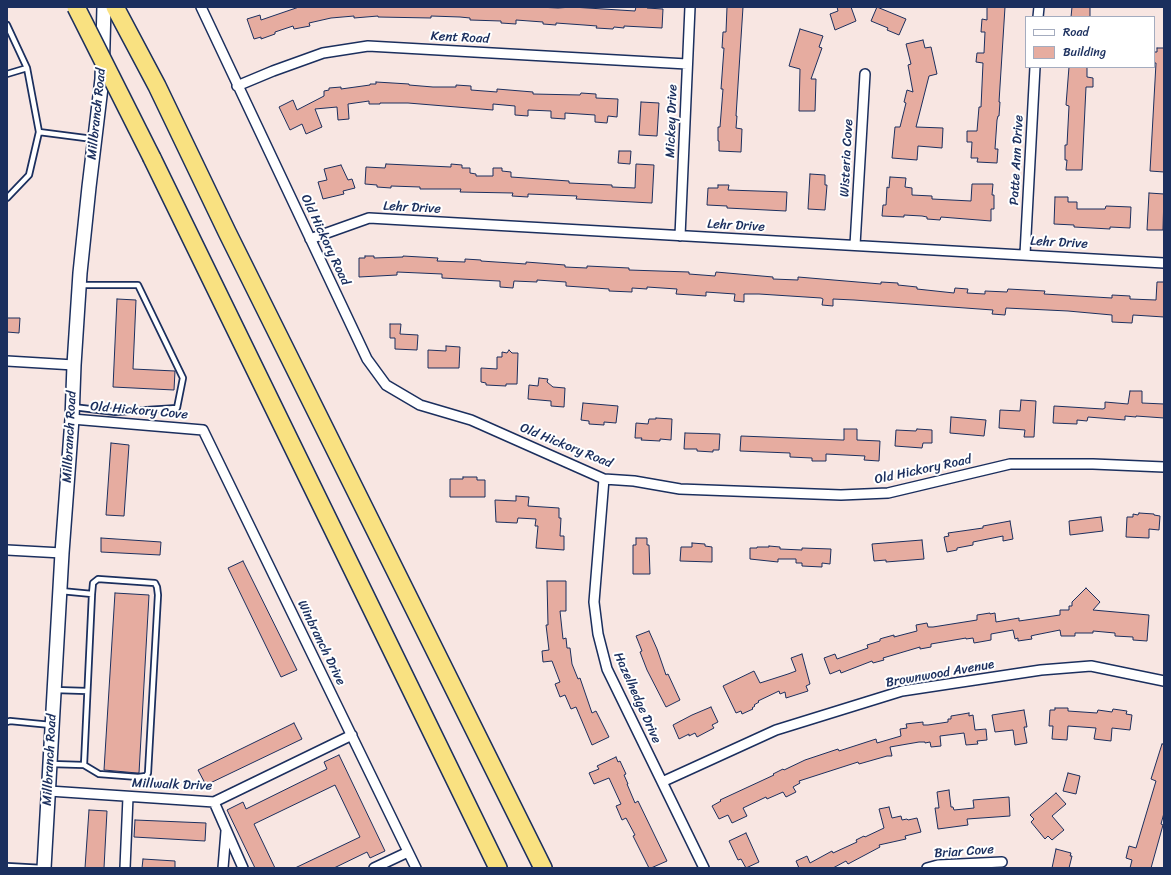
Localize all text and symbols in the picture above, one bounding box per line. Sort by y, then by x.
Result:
legend [1025,16,1155,68]
text: Road [1063,21,1089,43]
street label: Kent Road [430,29,490,47]
text: Building [1063,41,1106,63]
street label: Millbranch Road [84,67,110,161]
street label: Mickey Drive [663,84,681,158]
street label: Patte Ann Drive [1007,114,1027,206]
street label: Wisteria Cove [837,119,857,197]
street label: Old Hickory Road [297,192,353,288]
street label: Lehr Drive [383,199,441,217]
street label: Lehr Drive [707,217,765,235]
street label: Lehr Drive [1030,234,1088,252]
street label: Millbranch Road [60,391,80,483]
street label: Old Hickory Cove [89,399,189,423]
street label: Old Hickory Road [517,420,615,472]
street label: Old Hickory Road [873,452,973,488]
street label: Winbranch Drive [294,598,348,688]
street label: Hazelhedge Drive [610,650,664,746]
street label: Brownwood Avenue [885,657,995,691]
street label: Millbranch Road [40,714,60,806]
street label: Millwalk Drive [131,776,213,794]
street label: Briar Cove [934,842,994,862]

